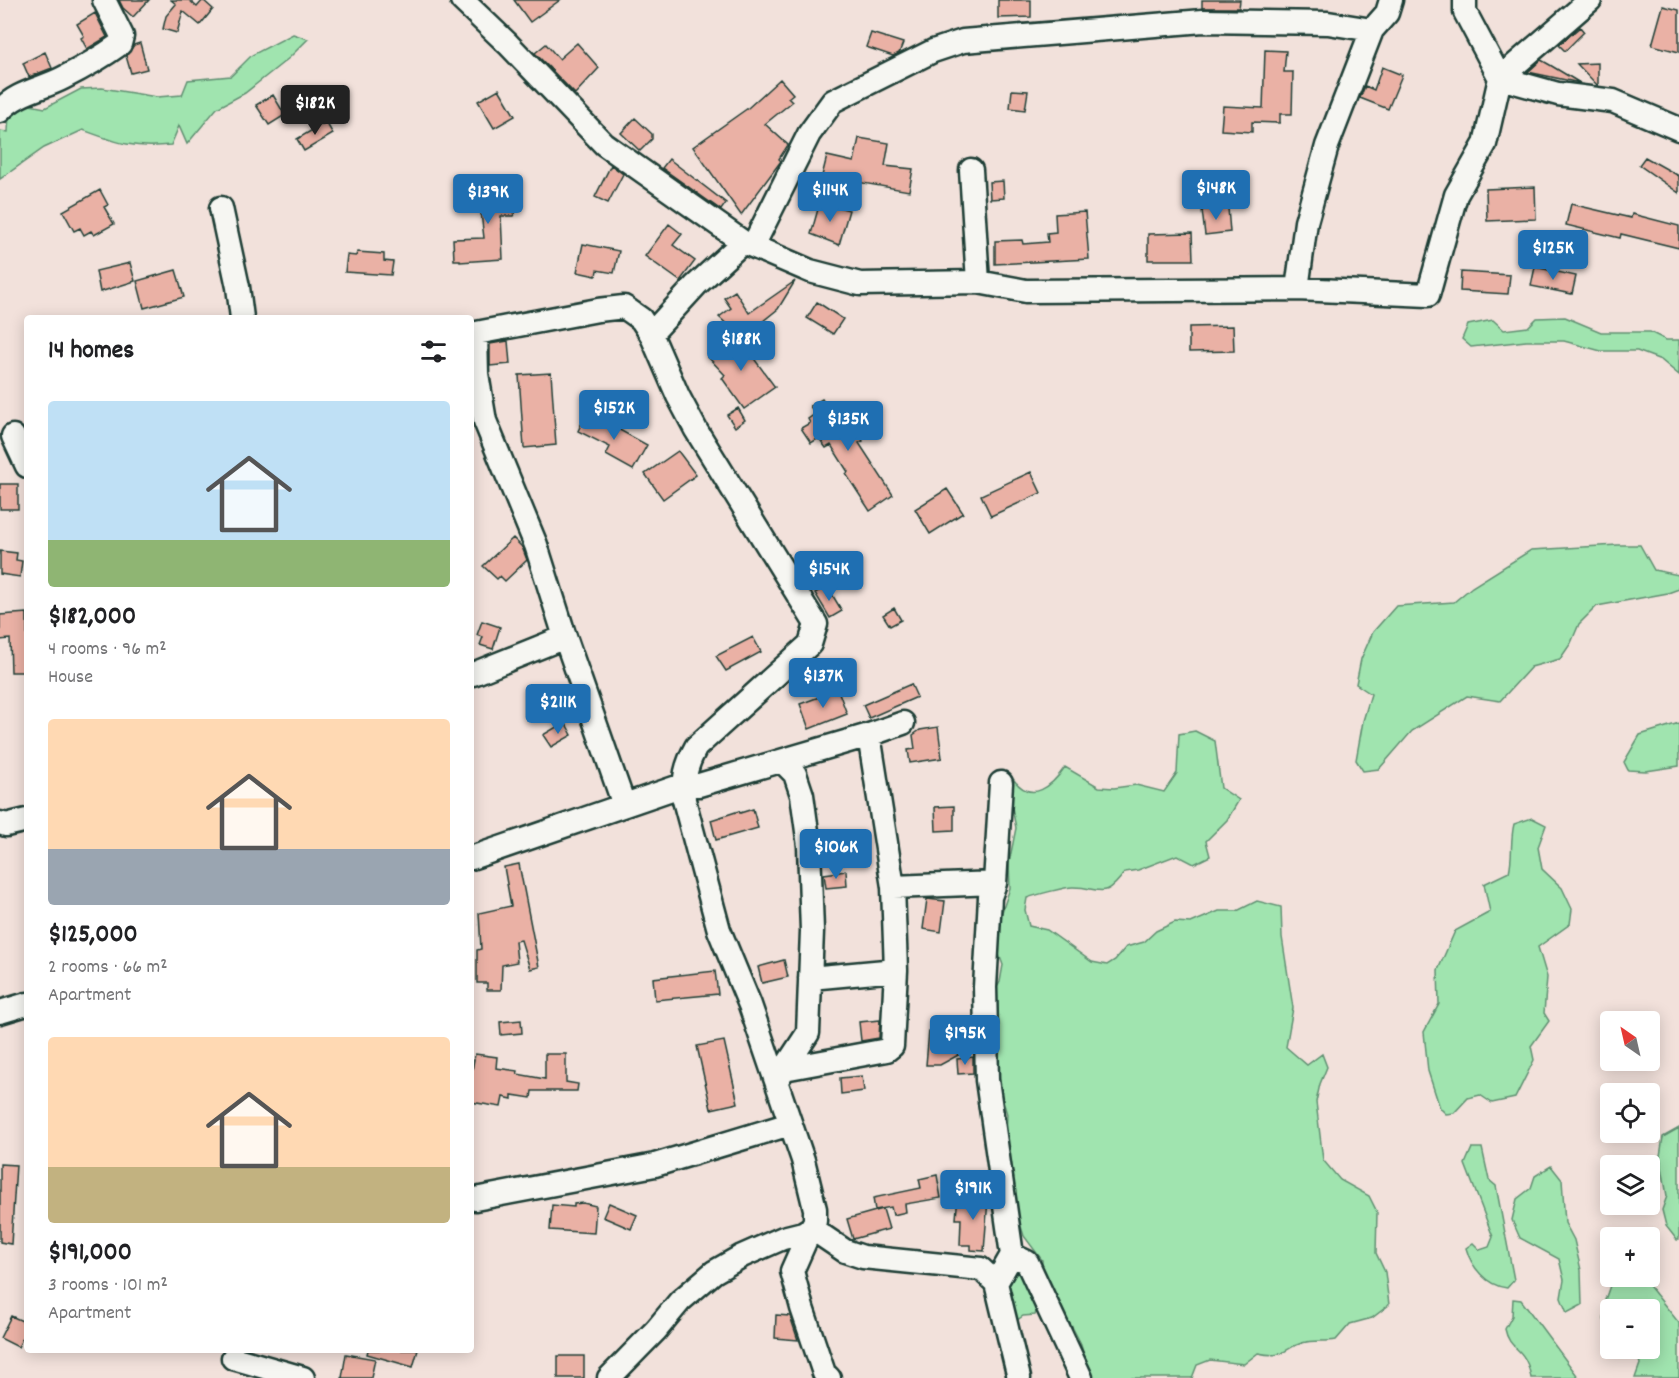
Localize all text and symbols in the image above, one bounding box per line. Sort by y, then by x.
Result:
pin: $182K [273,85,357,136]
text: $182K [295,90,335,118]
pin: $148K [1174,170,1258,221]
pin: $114K [788,172,872,223]
pin: $139K [446,174,530,225]
text: $148K [1196,175,1236,203]
text: $114K [812,177,848,205]
text: $139K [467,179,509,207]
pin: $125K [1511,230,1595,281]
text: $125K [1532,235,1574,263]
pin: $188K [699,321,783,372]
text: $188K [721,326,761,354]
text: 14 homes [48,333,134,370]
icon: filters [417,335,450,368]
pin: $152K [572,390,656,441]
text: $152K [593,395,635,423]
pin: $135K [806,401,890,452]
text: $135K [827,406,869,434]
icon: home [195,440,303,548]
pin: $154K [787,551,871,602]
text: $154K [808,556,850,584]
text: $182,000 [48,599,136,636]
text: 4 rooms · 96 m² [48,636,167,664]
pin: $137K [781,658,865,709]
text: $137K [803,663,843,691]
text: House [48,664,93,692]
pin: $211K [516,684,600,735]
text: $211K [540,689,576,717]
icon: home [195,758,303,866]
pin: $106K [794,829,878,880]
text: $106K [814,834,858,862]
text: $125,000 [48,917,138,954]
text: 2 rooms · 66 m² [48,954,168,982]
text: Apartment [48,982,131,1010]
north arrow [1600,1011,1660,1071]
map controls [1600,1011,1660,1359]
pin: $195K [923,1015,1007,1066]
text: $195K [944,1020,986,1048]
icon: home [195,1076,303,1184]
button: locate [1600,1083,1660,1143]
button: layers [1600,1155,1660,1215]
pin: $191K [931,1170,1015,1221]
text: $191K [954,1175,992,1203]
button: + [1600,1227,1660,1287]
text: $191,000 [48,1235,132,1272]
text: 3 rooms · 101 m² [48,1272,168,1300]
button: − [1600,1299,1660,1359]
text: Apartment [48,1300,131,1328]

